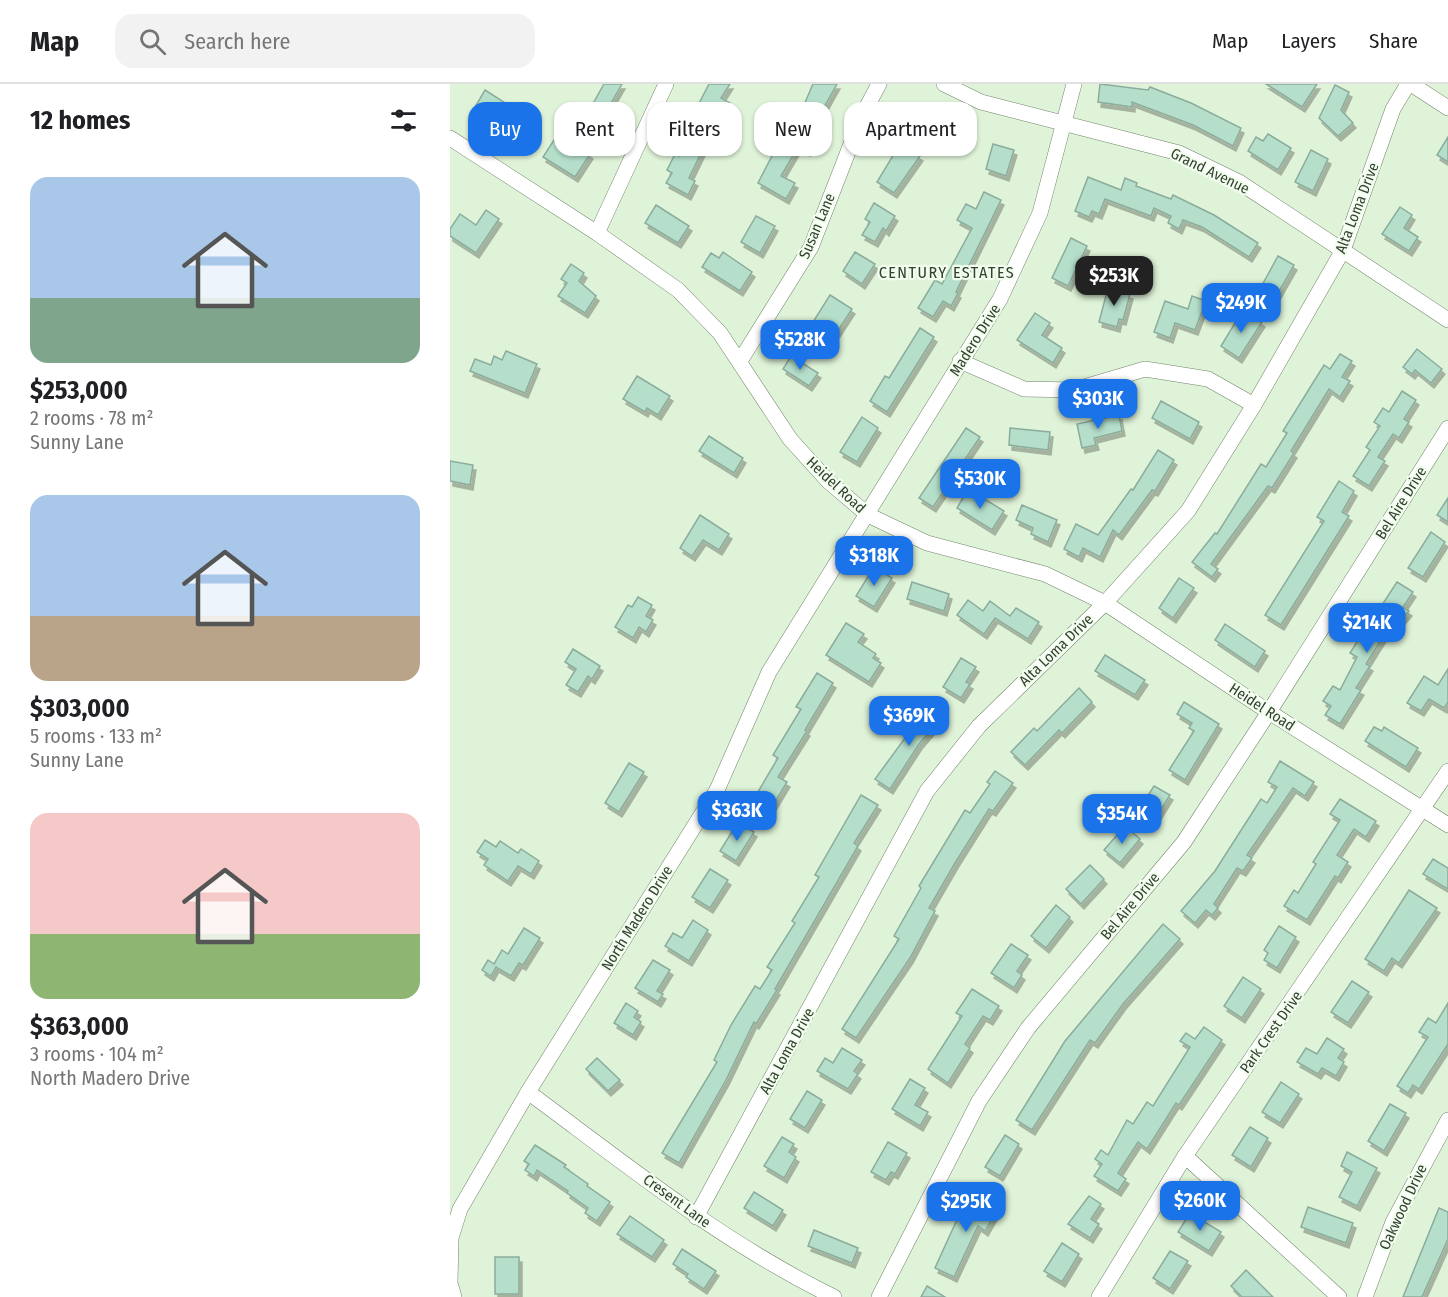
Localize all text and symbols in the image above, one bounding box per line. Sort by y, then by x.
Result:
search box [115,14,535,68]
text: Map [30,25,79,58]
icon: search [136,25,169,58]
text: Search here [184,28,290,55]
text: Map [1212,28,1248,54]
text: Layers [1281,28,1336,54]
text: Share [1369,28,1418,54]
chip: Buy [468,102,542,156]
chip: Rent [554,102,635,156]
chip: Filters [647,102,742,156]
chip: New [754,102,832,156]
chip: Apartment [844,102,977,156]
icon: filters [387,104,420,137]
text: 12 homes [30,105,130,136]
street label: Grand Avenue [1168,144,1252,198]
street label: Alta Loma Drive [1331,160,1383,256]
street label: Susan Lane [795,190,839,262]
icon: home [171,216,279,324]
pin: $253K [1072,256,1156,307]
district label: CENTURY ESTATES [879,263,1015,282]
text: $253K [1089,263,1139,287]
pin: $249K [1199,283,1283,334]
text: $249K [1216,290,1266,314]
street label: Madero Drive [946,301,1004,379]
pin: $528K [758,320,842,371]
text: $528K [775,327,825,351]
text: $253,000 [30,375,128,406]
pin: $303K [1056,379,1140,430]
text: $303K [1072,386,1124,410]
text: 2 rooms · 78 m² [30,406,153,430]
text: Sunny Lane [30,430,124,454]
street label: Heidel Road [803,453,869,517]
pin: $530K [938,459,1022,510]
street label: Bel Aire Drive [1372,463,1430,543]
text: $530K [954,466,1006,490]
icon: home [171,534,279,642]
pin: $318K [832,536,916,587]
text: $318K [849,543,899,567]
pin: $214K [1325,603,1409,654]
street label: Alta Loma Drive [1015,610,1097,690]
text: $214K [1342,610,1392,634]
street label: Heidel Road [1226,679,1298,735]
text: $303,000 [30,693,130,724]
pin: $369K [867,696,951,747]
text: $369K [883,703,935,727]
text: 5 rooms · 133 m² [30,724,162,748]
text: Sunny Lane [30,748,124,772]
pin: $363K [695,791,779,842]
pin: $354K [1080,794,1164,845]
text: $363K [712,798,762,822]
text: $354K [1096,801,1148,825]
icon: home [171,852,279,960]
street label: North Madero Drive [598,862,676,974]
street label: Bel Aire Drive [1097,869,1163,943]
street label: Park Crest Drive [1236,987,1306,1077]
street label: Alta Loma Drive [756,1005,818,1097]
text: $363,000 [30,1011,129,1042]
text: 3 rooms · 104 m² [30,1042,164,1066]
text: North Madero Drive [30,1066,190,1090]
street label: Oakwood Drive [1375,1161,1431,1253]
street label: Cresent Lane [640,1171,714,1231]
pin: $260K [1158,1181,1242,1232]
pin: $295K [924,1182,1008,1233]
text: $260K [1174,1188,1226,1212]
text: $295K [941,1189,991,1213]

